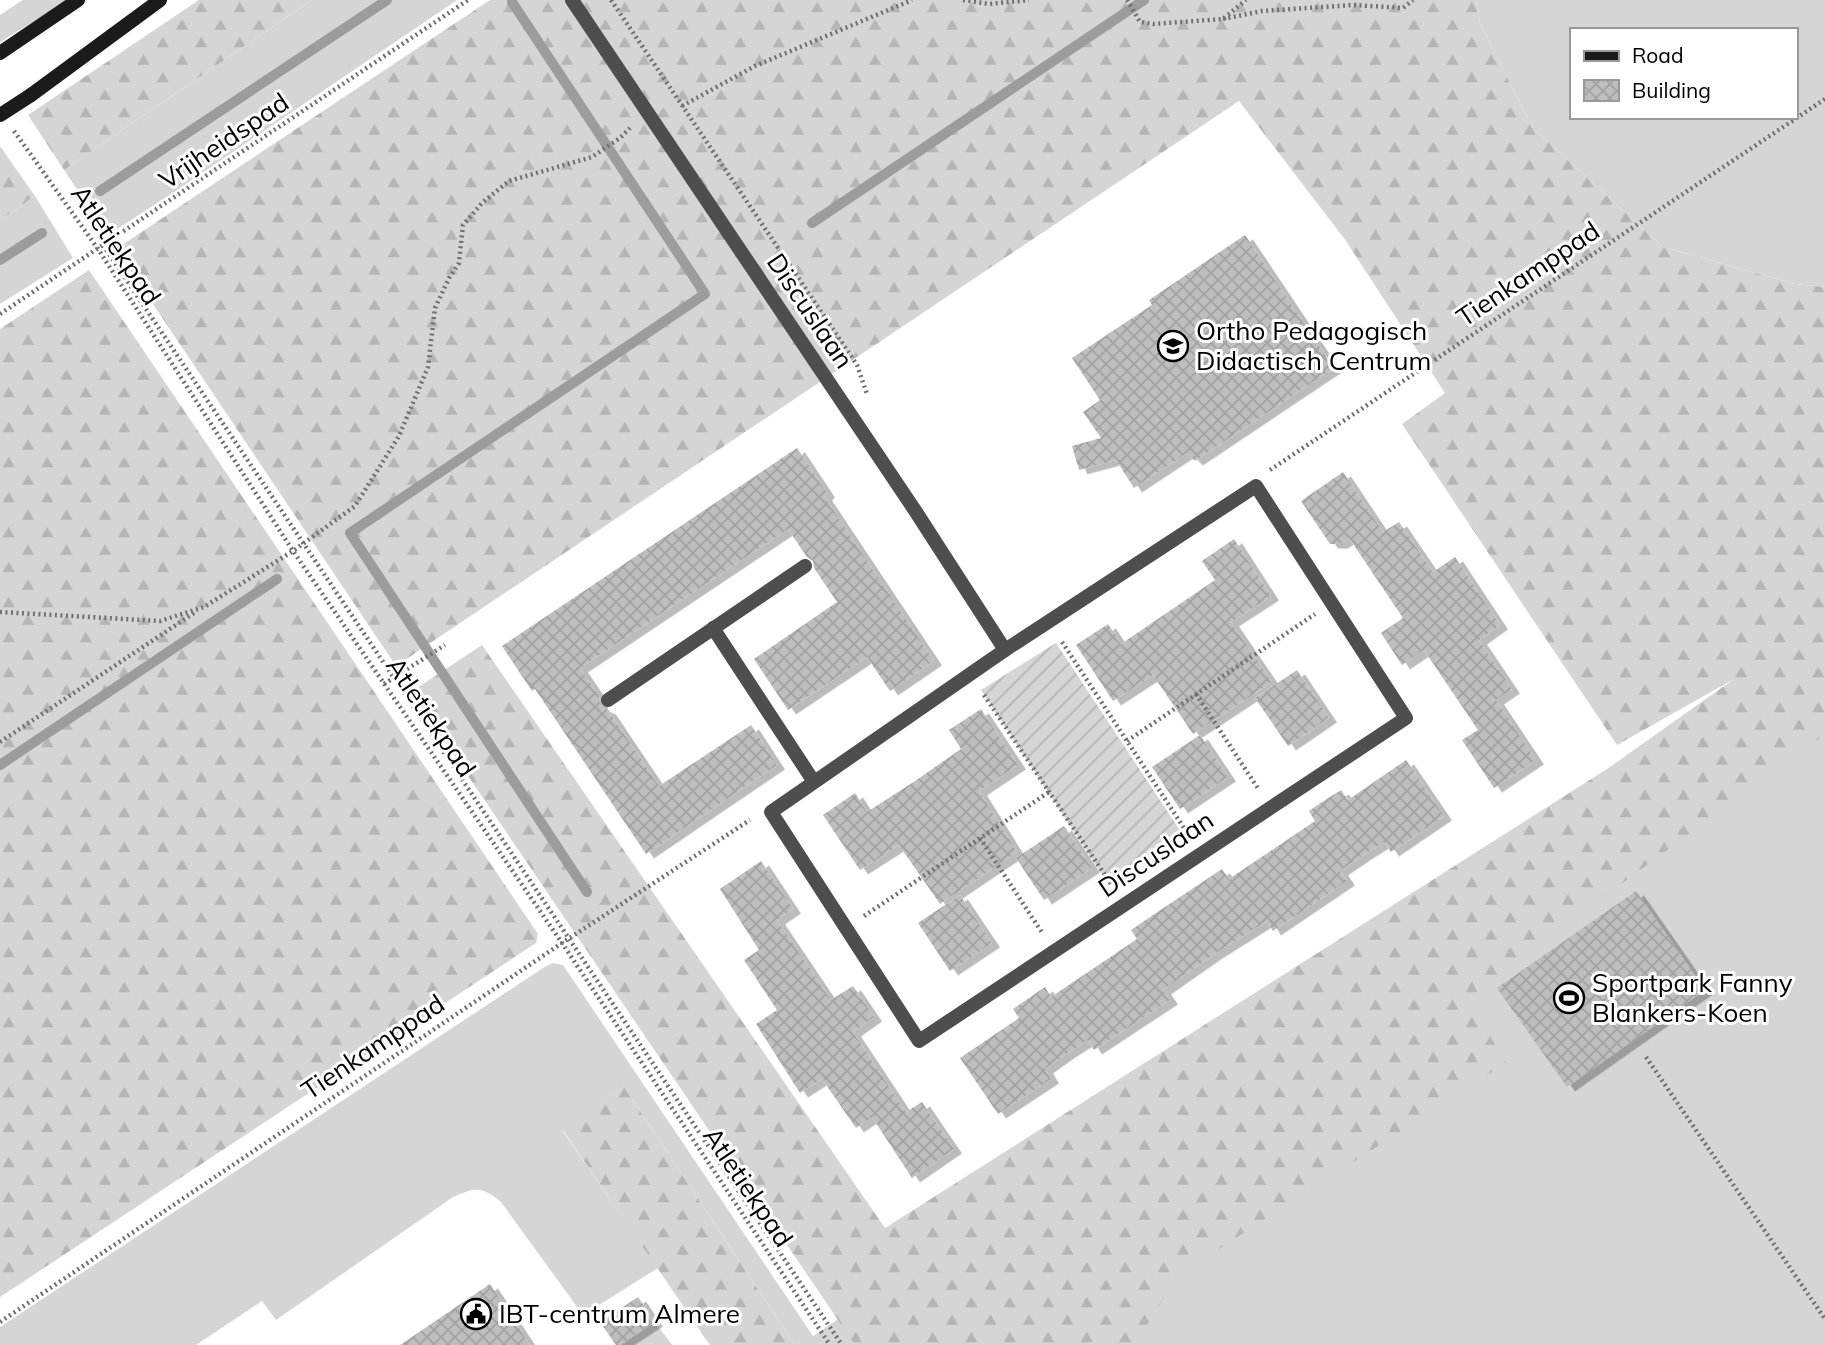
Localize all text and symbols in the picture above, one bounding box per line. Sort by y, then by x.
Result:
legend [1570,28,1797,119]
text: Road [1632,42,1683,68]
text: Building [1632,77,1711,103]
street label: Vrijheidspad [153,85,295,196]
street label: Atletiekpad [64,178,169,311]
street label: Tienkamppad [1450,214,1605,334]
street label: Discuslaan [760,247,861,375]
place label: Ortho Pedagogisch Didactisch Centrum [1196,314,1431,377]
school or university icon: Ortho Pedagogisch Didactisch Centrum [1156,329,1190,363]
street label: Atletiekpad [379,650,484,783]
street label: Discuslaan [1092,803,1220,904]
place label: Sportpark Fanny Blankers-Koen [1592,966,1793,1029]
sports icon: Sportpark Fanny Blankers-Koen [1552,981,1586,1015]
street label: Tienkamppad [295,987,450,1107]
street label: Atletiekpad [696,1120,801,1253]
public building icon: IBT-centrum Almere [459,1297,493,1331]
place label: IBT-centrum Almere [499,1297,740,1330]

